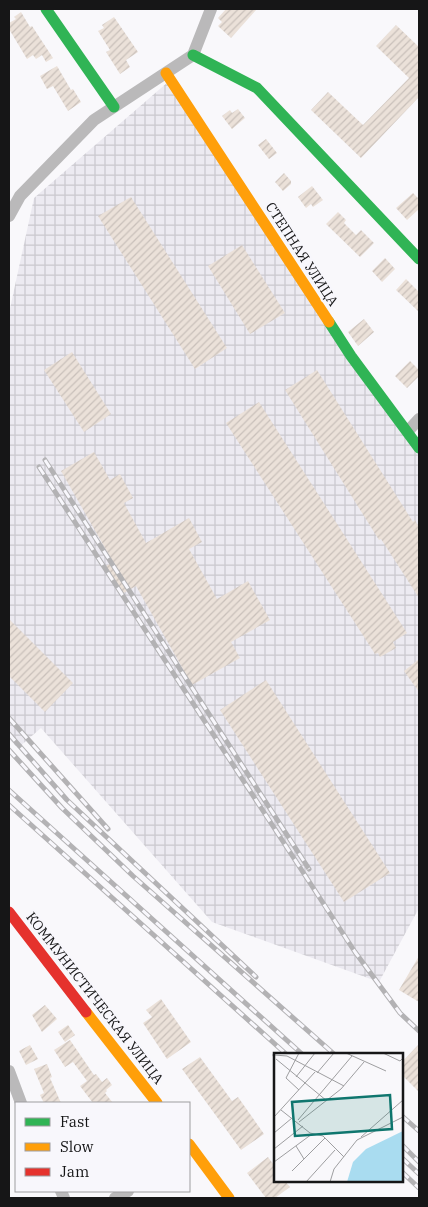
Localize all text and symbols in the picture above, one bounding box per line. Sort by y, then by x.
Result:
street label: СТЕПНАЯ УЛИЦА [262,198,343,310]
street label: КОММУНИСТИЧЕСКАЯ УЛИЦА [22,908,168,1088]
inset map [274,1053,403,1182]
legend [15,1102,190,1192]
text: Fast [60,1112,90,1131]
text: Slow [60,1137,94,1156]
text: Jam [60,1162,89,1181]

